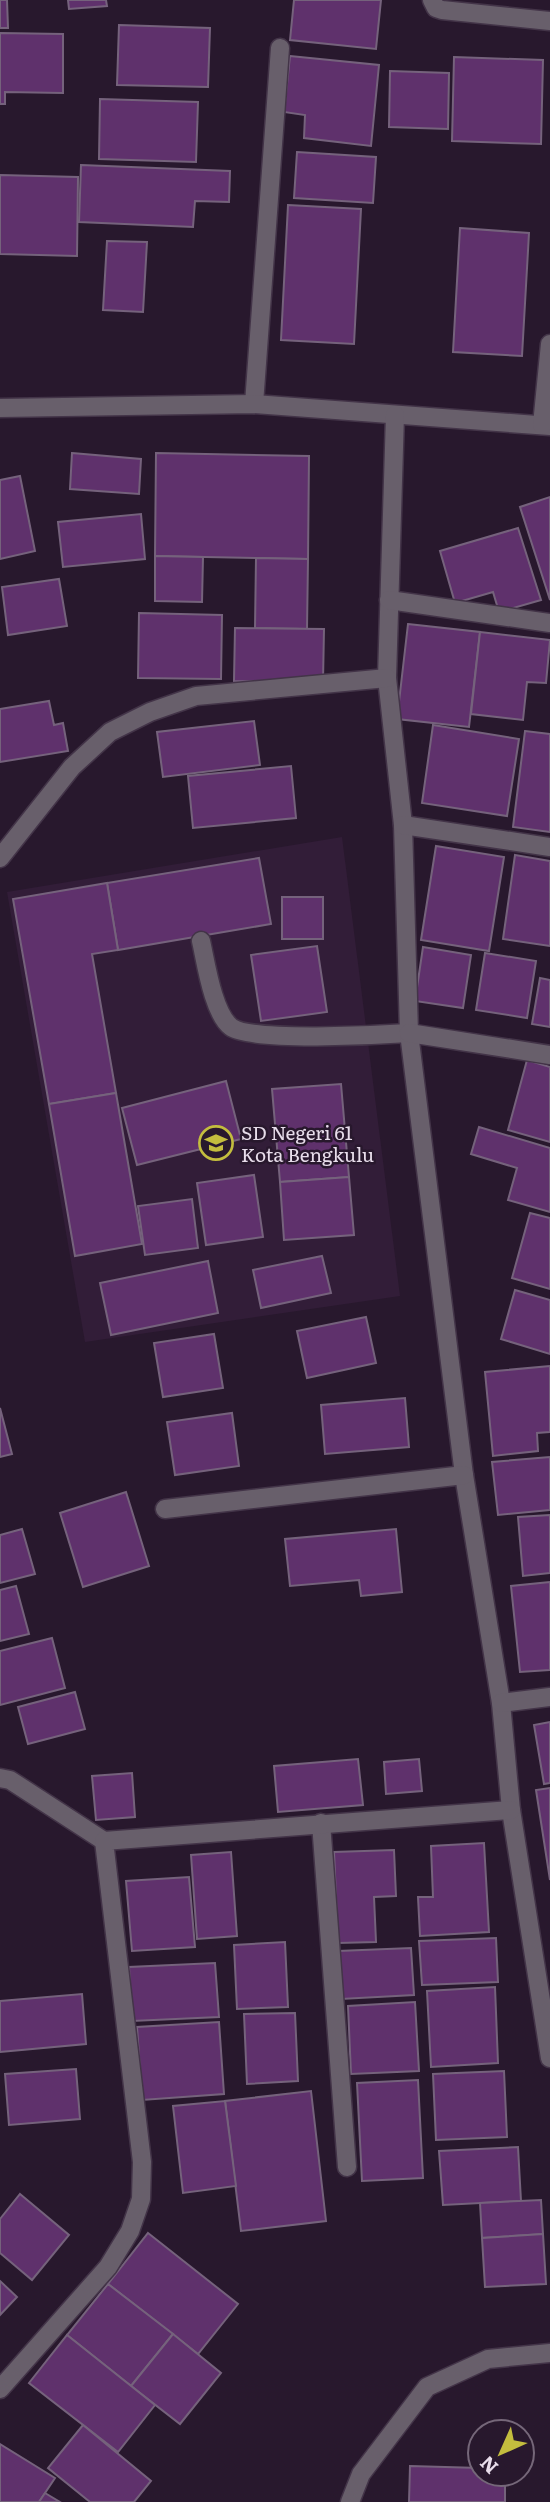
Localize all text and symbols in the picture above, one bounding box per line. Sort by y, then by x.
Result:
place label: SD Negeri 61 Kota Bengkulu [241,1118,374,1168]
school or university icon: SD Negeri 61 Kota Bengkulu [197,1124,235,1162]
north arrow [466,2418,536,2488]
text: N [473,2450,504,2481]

